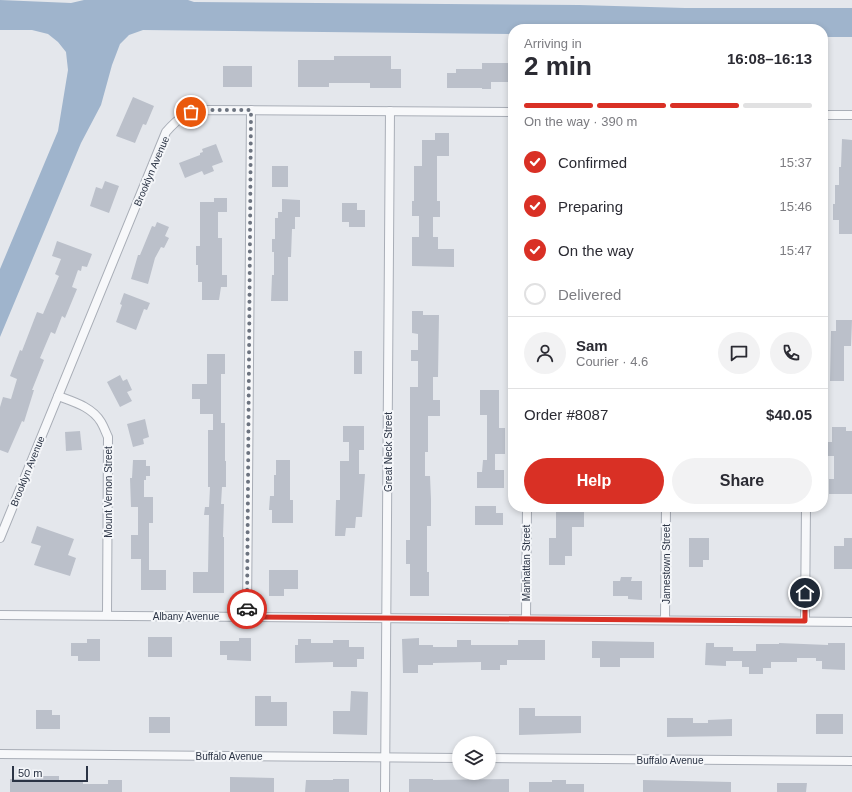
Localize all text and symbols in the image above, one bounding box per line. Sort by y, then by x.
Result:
text: Arriving in [524,36,582,51]
text: 16:08–16:13 [727,50,812,67]
text: 2 min [524,51,592,81]
pin [174,95,208,129]
icon: bag [180,101,202,123]
text: On the way · 390 m [524,114,637,129]
street label: Brooklyn Avenue [132,134,171,208]
icon: check [524,151,546,173]
text: Confirmed [558,154,627,171]
text: 15:37 [779,155,812,170]
icon: check [524,195,546,217]
text: Preparing [558,198,623,215]
text: 15:46 [779,199,812,214]
icon: check [524,239,546,261]
text: On the way [558,242,634,259]
text: 15:47 [779,243,812,258]
text: Delivered [558,286,621,303]
button: person [524,332,566,374]
button: chat [718,332,760,374]
button: phone [770,332,812,374]
text: Sam [576,337,608,354]
text: Courier · 4.6 [576,354,648,369]
text: Order #8087 [524,406,608,423]
text: $40.05 [766,406,812,423]
street label: Great Neck Street [383,412,394,492]
street label: Brooklyn Avenue [8,434,47,508]
street label: Mount Vernon Street [103,446,114,538]
button: Help [524,458,664,504]
button: Share [672,458,812,504]
street label: Manhattan Street [521,524,532,601]
street label: Jamestown Street [661,524,672,604]
pin [788,576,822,610]
icon: home [794,582,816,604]
courier [227,589,267,629]
icon: car [236,598,258,620]
street label: Albany Avenue [153,611,220,622]
map controls [452,736,496,780]
button: layers [452,736,496,780]
street label: Buffalo Avenue [196,751,263,762]
street label: Buffalo Avenue [637,755,704,766]
scale bar [12,764,88,783]
text: 50 m [18,767,42,779]

